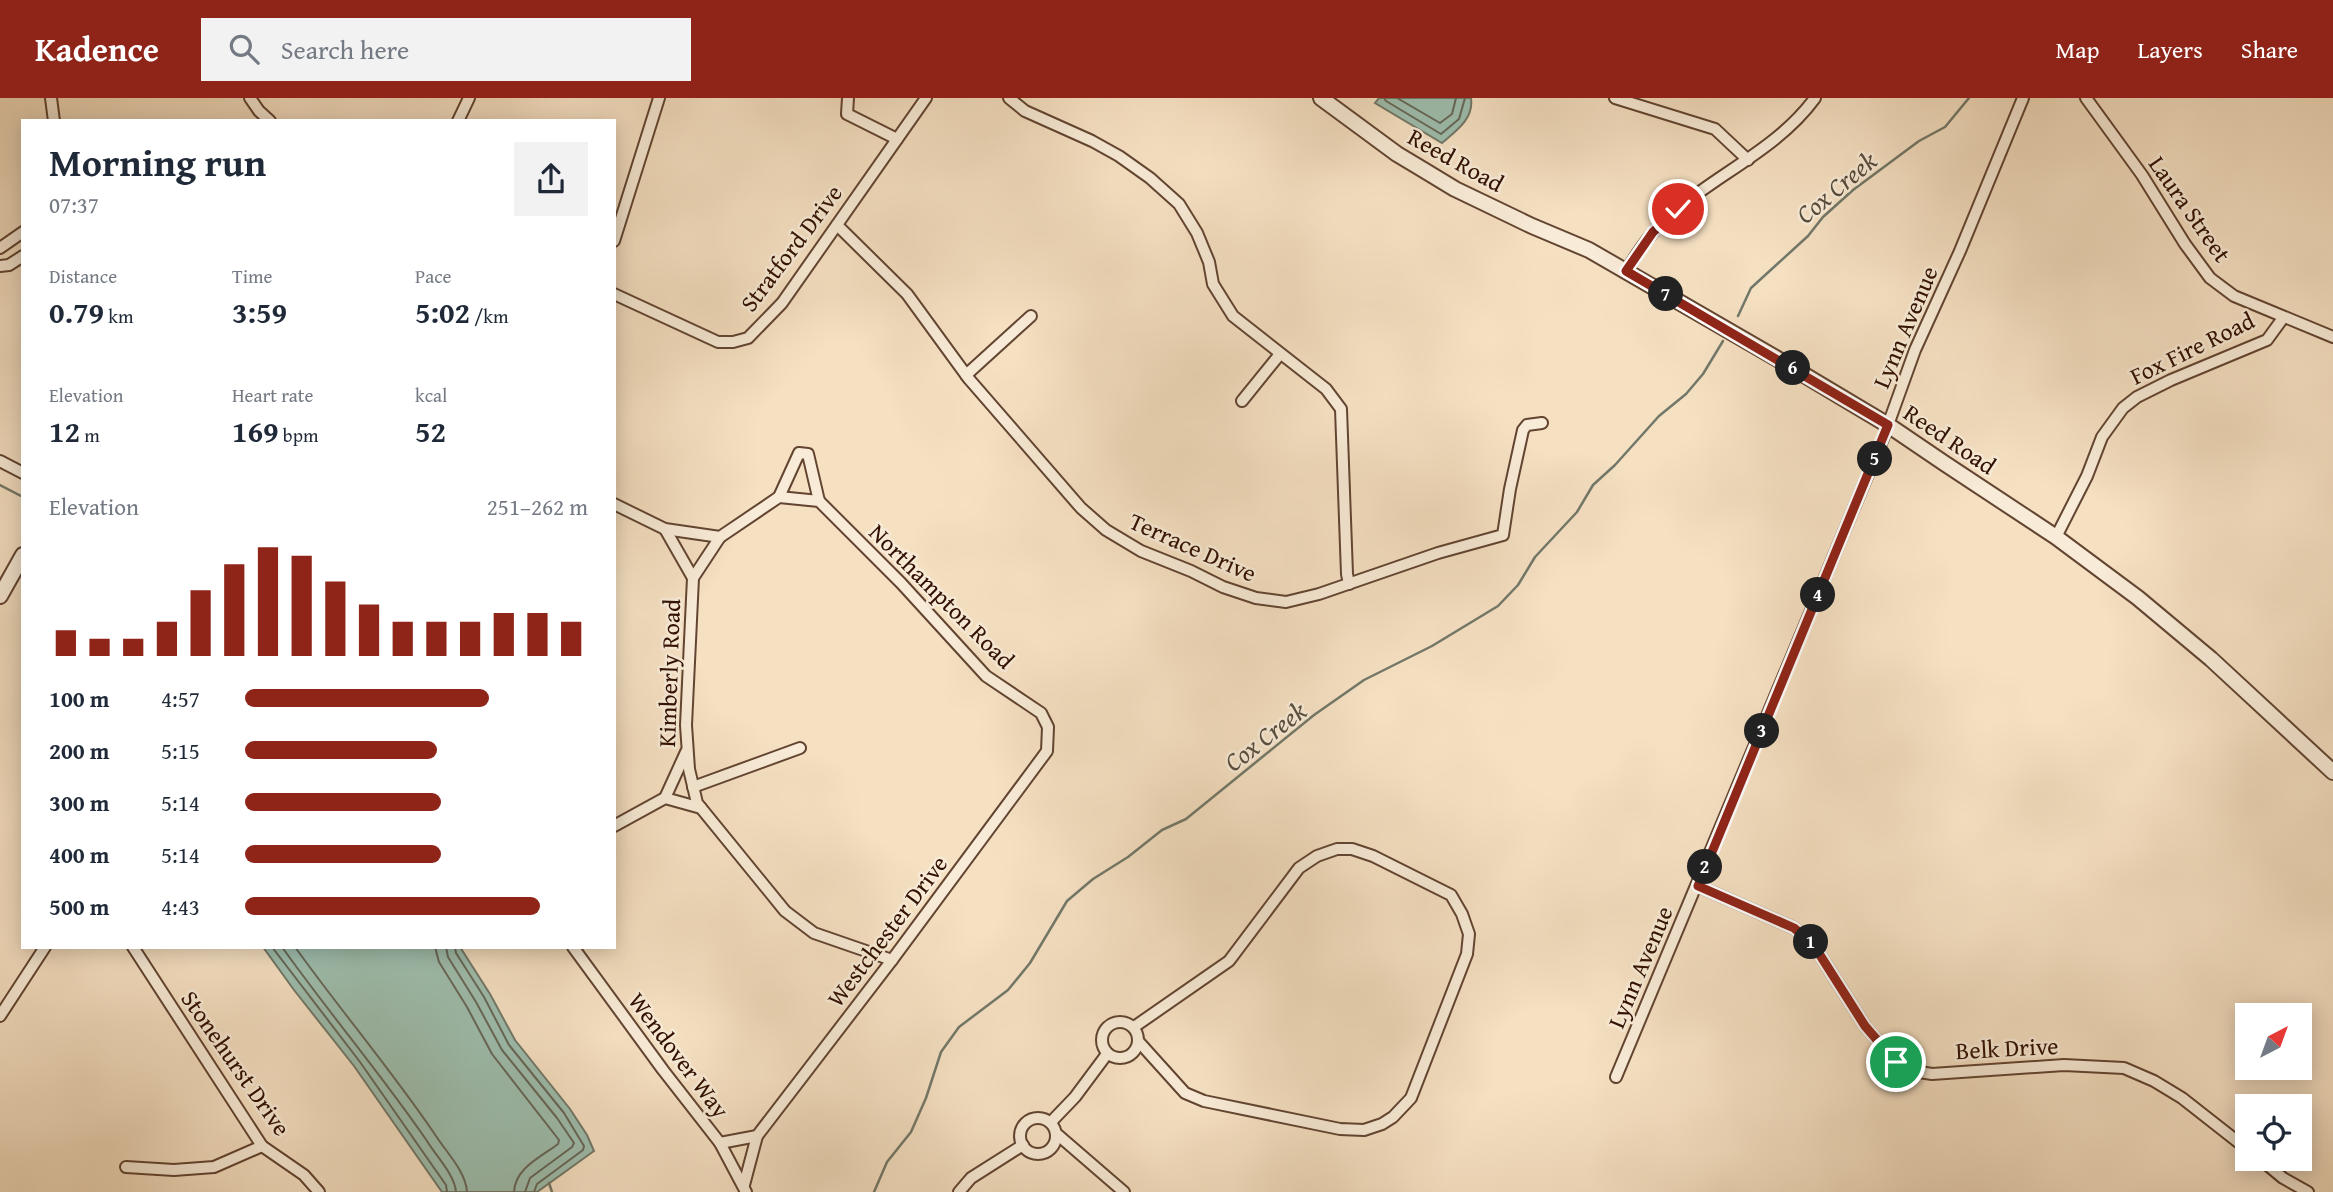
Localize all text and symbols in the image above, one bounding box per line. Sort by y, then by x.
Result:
search box [201,18,691,81]
text: Kadence [35,25,159,73]
icon: search [225,30,263,68]
text: Search here [281,30,409,69]
text: Map [2056,32,2099,67]
text: Layers [2137,32,2203,67]
text: Share [2241,32,2298,67]
street label: Reed Road [1402,119,1510,201]
text: Morning run [49,134,266,190]
water label: Cox Creek [1787,141,1885,233]
button: share [514,142,588,216]
street label: Laura Street [2140,149,2240,270]
street label: Stratford Drive [732,177,850,319]
pin [1648,179,1708,239]
text: 07:37 [49,188,99,221]
icon: check [1659,190,1697,228]
street label: Lynn Avenue [1864,260,1946,394]
text: Distance [49,262,117,290]
text: Time [232,262,272,290]
text: Pace [415,262,452,290]
pin: 7 [1648,276,1684,312]
text: 7 [1661,279,1670,307]
text: 0.79 [49,290,104,334]
text: 3:59 [232,290,287,334]
text: 5:02 [415,290,470,334]
text: km [104,302,133,330]
text: /km [470,302,508,330]
street label: Fox Fire Road [2124,303,2260,393]
pin: 6 [1776,350,1811,386]
text: 6 [1788,353,1797,381]
text: Elevation [49,381,123,409]
text: Heart rate [232,381,313,409]
text: kcal [415,381,447,409]
street label: Reed Road [1897,395,2003,483]
text: 12 [49,409,80,453]
text: 169 [232,409,279,453]
text: 52 [415,409,446,453]
text: m [80,421,100,449]
text: bpm [279,421,318,449]
pin: 5 [1857,442,1892,476]
text: 5 [1870,444,1879,472]
text: Elevation [49,490,139,523]
text: 251–262 m [487,490,588,523]
street label: Terrace Drive [1124,503,1262,591]
street label: Northampton Road [861,515,1023,677]
pin: 4 [1800,578,1836,612]
text: 4 [1813,580,1822,608]
street label: Kimberly Road [649,598,689,748]
text: 100 m [49,682,110,715]
text: 4:57 [161,682,200,715]
water label: Cox Creek [1215,691,1315,781]
pin: 3 [1744,714,1780,748]
text: 3 [1757,716,1766,744]
text: 200 m [49,734,110,767]
text: 5:15 [161,734,200,767]
text: 300 m [49,786,110,819]
text: 5:14 [161,786,200,819]
text: 400 m [49,838,110,871]
text: 5:14 [161,838,200,871]
street label: Westchester Drive [818,848,956,1014]
pin: 2 [1688,850,1722,884]
text: 2 [1700,852,1709,880]
text: 500 m [49,890,110,923]
text: 4:43 [161,890,200,923]
street label: Lynn Avenue [1599,900,1681,1034]
pin: 1 [1794,924,1828,960]
text: 1 [1806,927,1815,955]
street label: Stonehurst Drive [173,983,299,1143]
street label: Wendover Way [620,985,738,1125]
north arrow [2235,1003,2312,1080]
map controls [2235,1003,2312,1171]
street label: Belk Drive [1955,1028,2059,1068]
pin [1866,1032,1926,1092]
icon: arrive [1877,1043,1915,1081]
button: locate [2235,1094,2312,1171]

